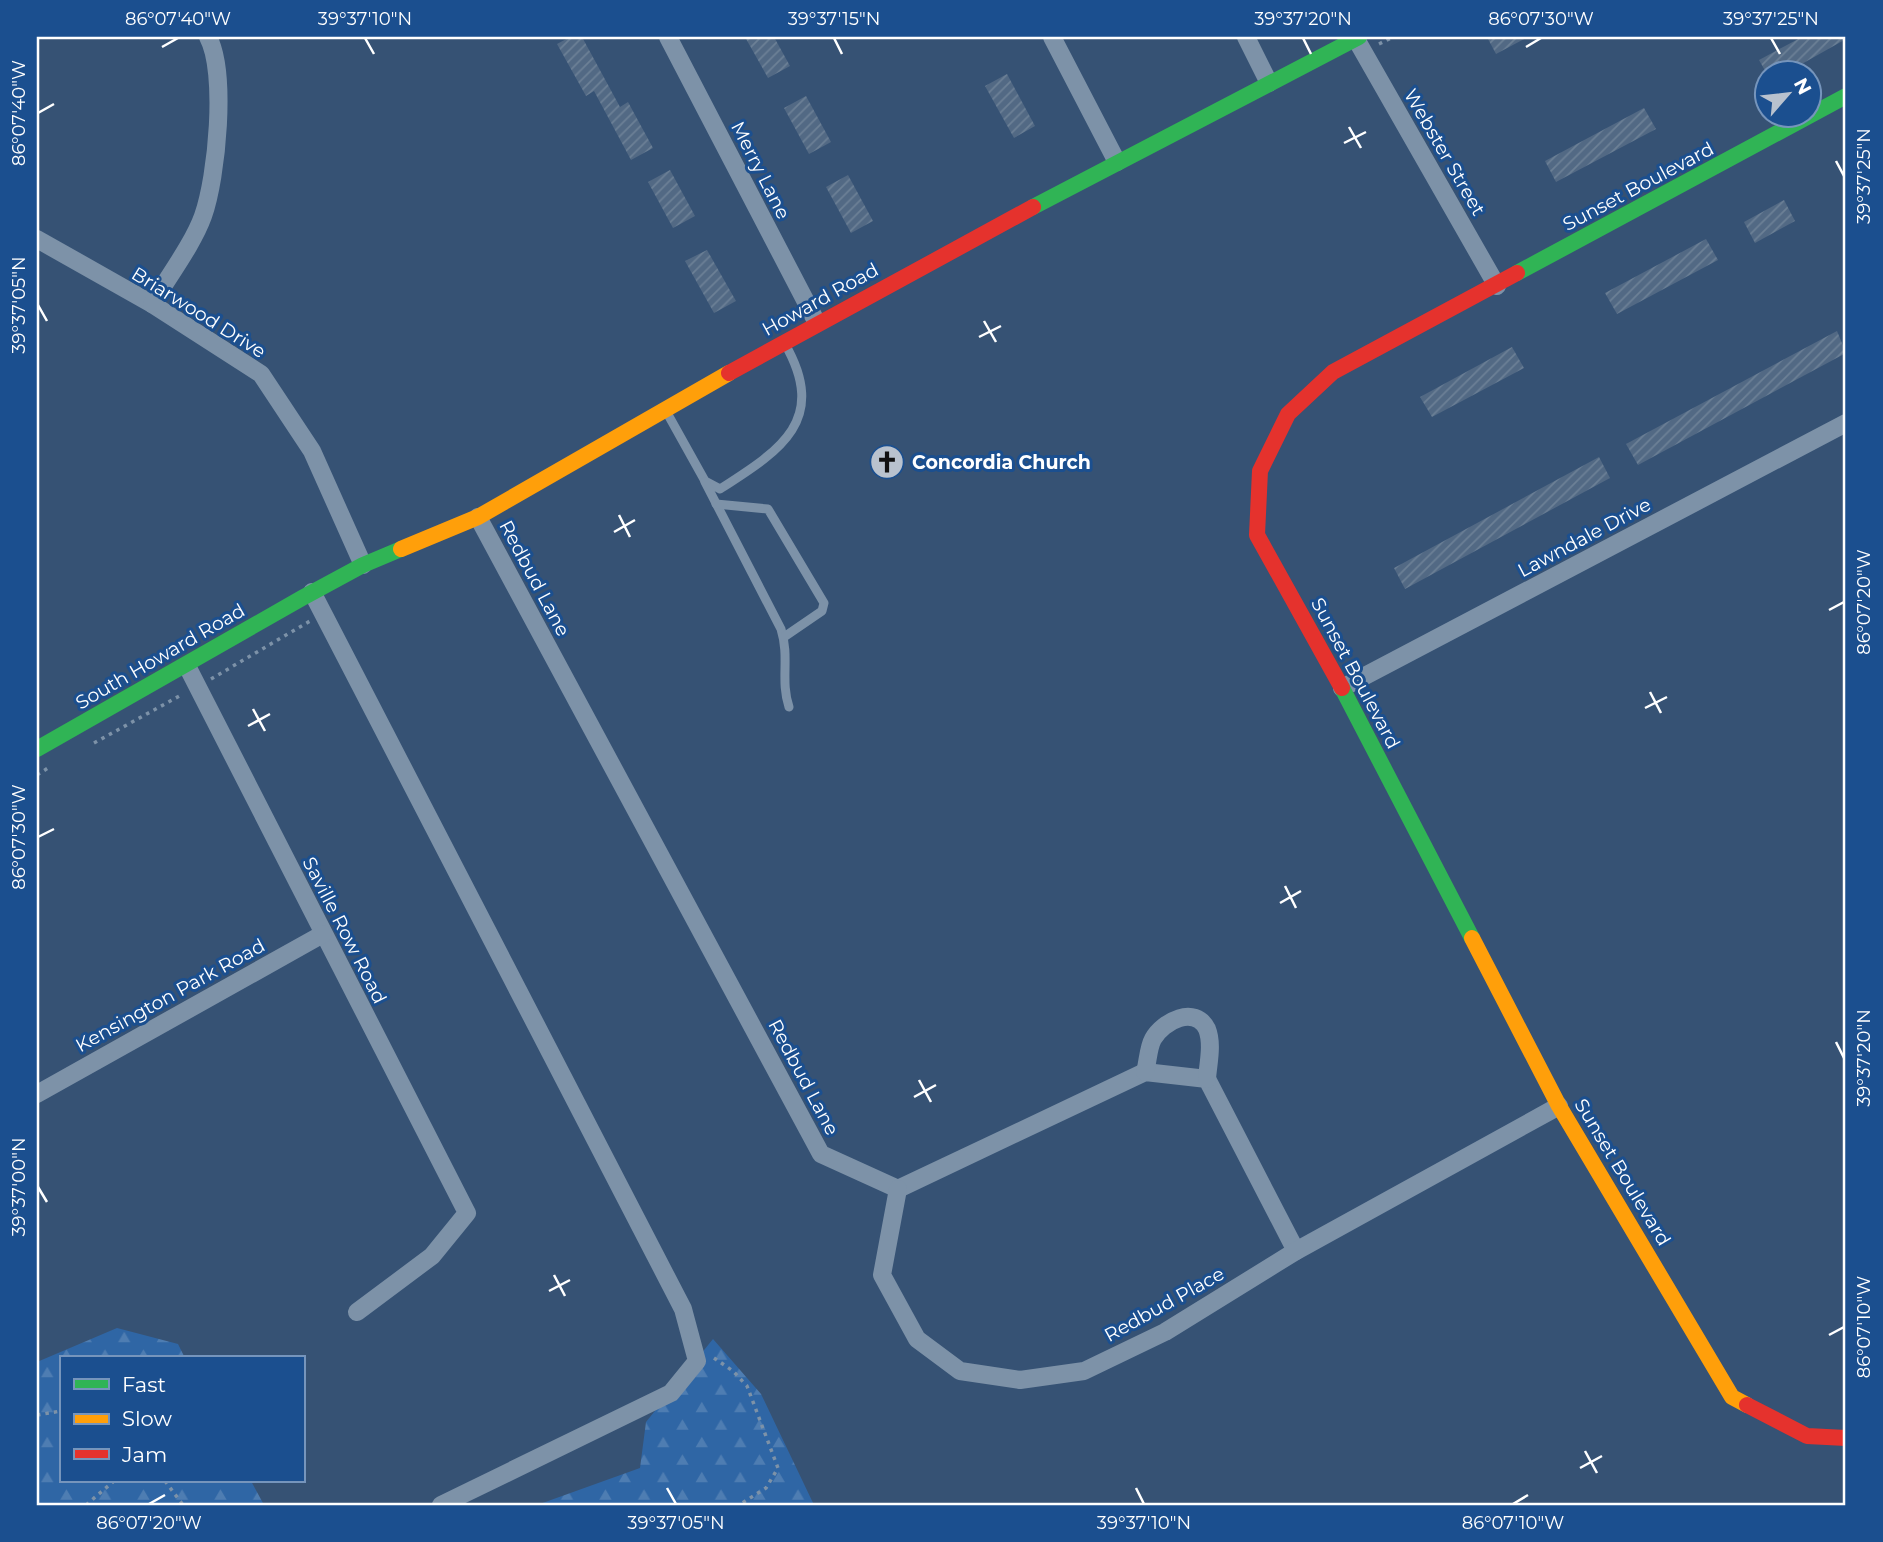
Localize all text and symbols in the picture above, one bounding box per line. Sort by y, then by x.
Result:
text: 86°07'40"W [125,8,231,30]
text: 39°37'10"N [318,8,412,30]
text: 39°37'15"N [788,8,880,30]
text: 39°37'20"N [1254,8,1352,30]
text: 86°07'30"W [1488,8,1594,30]
text: 39°37'25"N [1723,8,1819,30]
text: 86°07'40"W [8,60,30,166]
north arrow [1754,60,1824,130]
text: N [1789,74,1816,98]
street label: Webster Street [1399,85,1490,220]
street label: Merry Lane [726,118,795,223]
text: 39°37'25"N [1853,128,1875,224]
street label: Sunset Boulevard [1559,137,1718,236]
text: 39°37'05"N [8,256,30,354]
street label: Howard Road [758,258,882,341]
street label: Briarwood Drive [127,262,270,363]
church icon: Concordia Church [868,443,906,481]
place label: Concordia Church [912,451,1091,474]
street label: Lawndale Drive [1514,493,1655,582]
street label: Redbud Lane [494,516,575,640]
text: 86°07'20"W [1853,549,1875,655]
street label: Sunset Boulevard [1306,594,1405,753]
street label: South Howard Road [72,599,249,714]
text: 86°07'30"W [8,784,30,890]
street label: Saville Row Road [298,853,391,1007]
street label: Kensington Park Road [72,934,269,1057]
text: 39°37'20"N [1853,1009,1875,1107]
street label: Redbud Lane [763,1015,844,1139]
street label: Sunset Boulevard [1570,1095,1676,1250]
text: 39°37'00"N [8,1137,30,1237]
street label: Redbud Place [1100,1262,1228,1347]
text: 86°07'10"W [1853,1276,1875,1378]
legend [60,1356,304,1482]
text: Fast [122,1372,166,1397]
text: Slow [122,1406,172,1431]
text: Jam [121,1442,167,1467]
text: 86°07'20"W [96,1512,202,1534]
text: 39°37'05"N [627,1512,725,1534]
text: 39°37'10"N [1097,1512,1191,1534]
text: 86°07'10"W [1462,1512,1564,1534]

